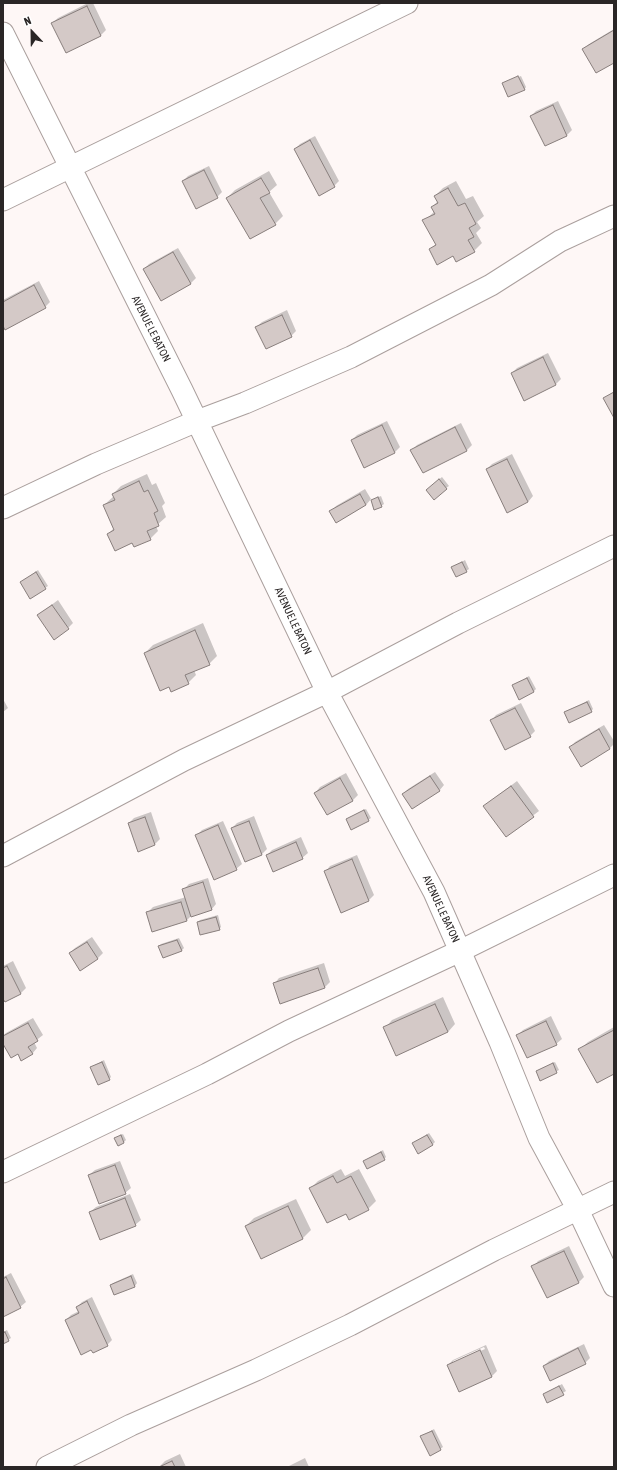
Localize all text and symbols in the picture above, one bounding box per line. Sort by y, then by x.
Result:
north arrow [12,12,52,52]
text: N [22,14,33,28]
street label: AVENUE LE BATON [129,294,173,364]
street label: AVENUE LE BATON [272,585,314,657]
street label: AVENUE LE BATON [420,873,462,945]

